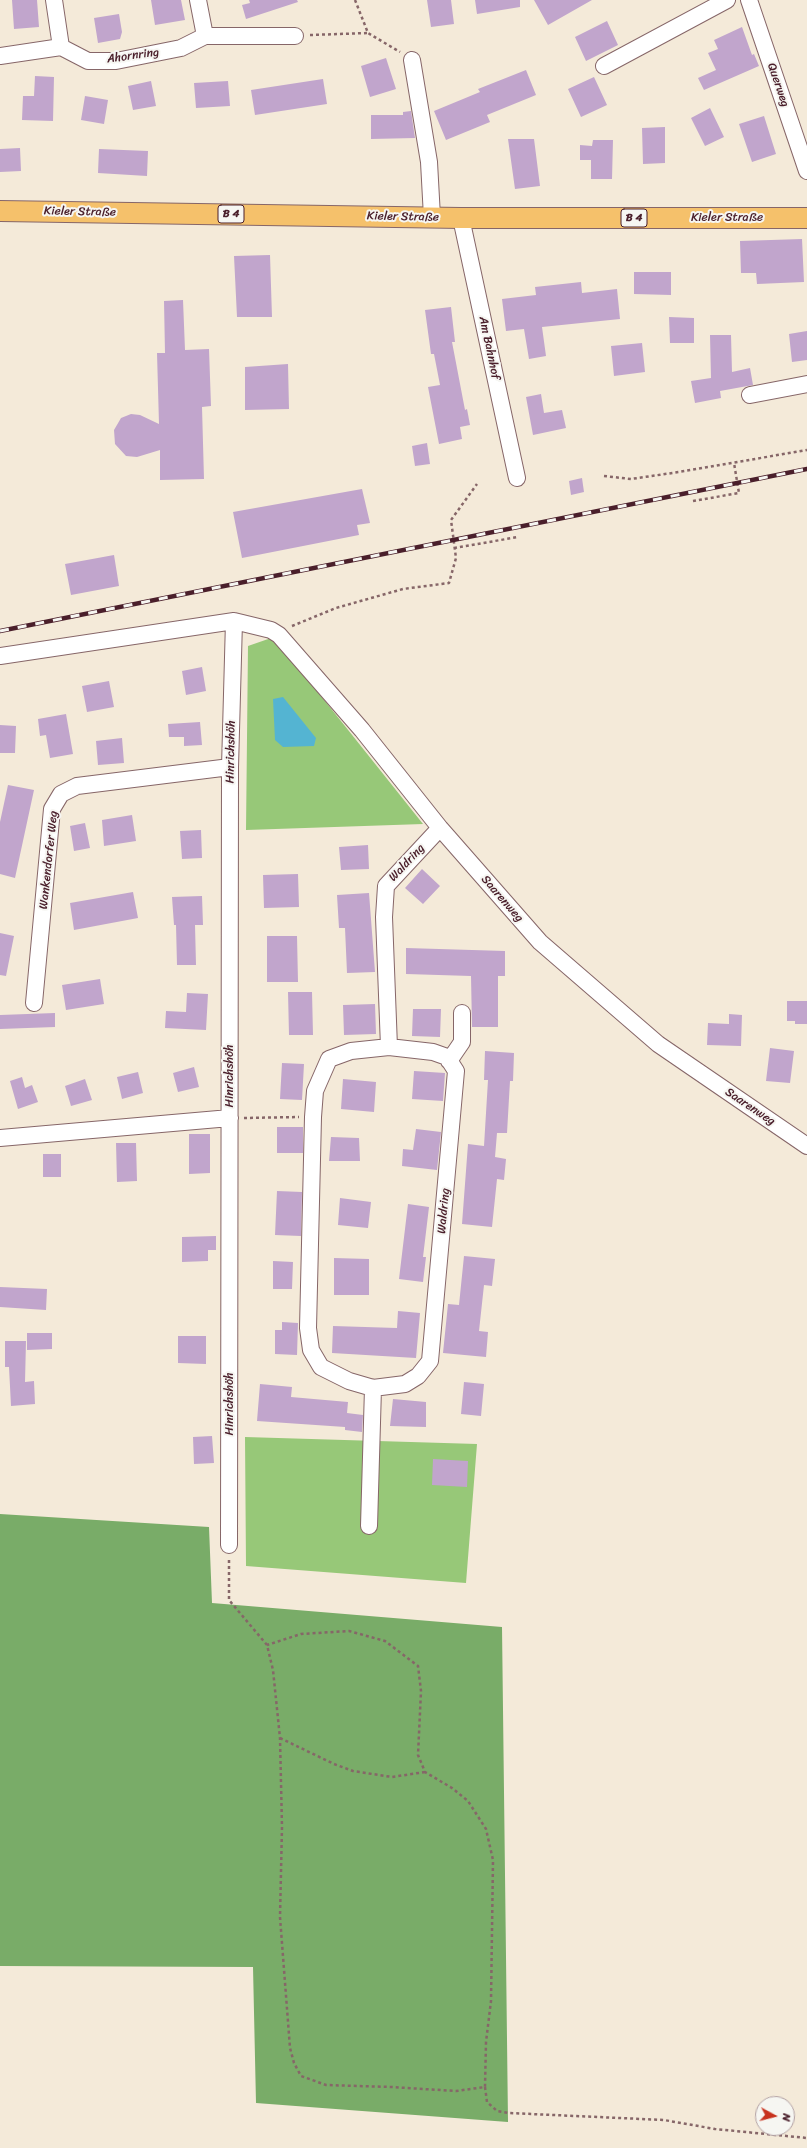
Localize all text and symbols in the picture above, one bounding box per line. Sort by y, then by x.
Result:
street label: Ahornring [106,45,160,67]
street label: Querweg [764,61,792,109]
street label: Kieler Straße [44,204,116,220]
road number: B 4 [218,205,244,223]
street label: Kieler Straße [367,209,439,225]
road number: B 4 [621,209,647,227]
street label: Kieler Straße [691,211,763,225]
street label: Am Bahnhof [475,315,503,381]
street label: Hinrichshöh [223,720,239,784]
street label: Wankendorfer Weg [37,810,61,910]
street label: Waldring [386,841,428,885]
street label: Saarenweg [478,873,526,925]
street label: Hinrichshöh [223,1045,237,1107]
street label: Saarenweg [722,1085,778,1129]
street label: Waldring [435,1188,453,1234]
street label: Hinrichshöh [223,1373,237,1435]
north arrow [755,2096,795,2136]
text: N [777,2112,796,2122]

